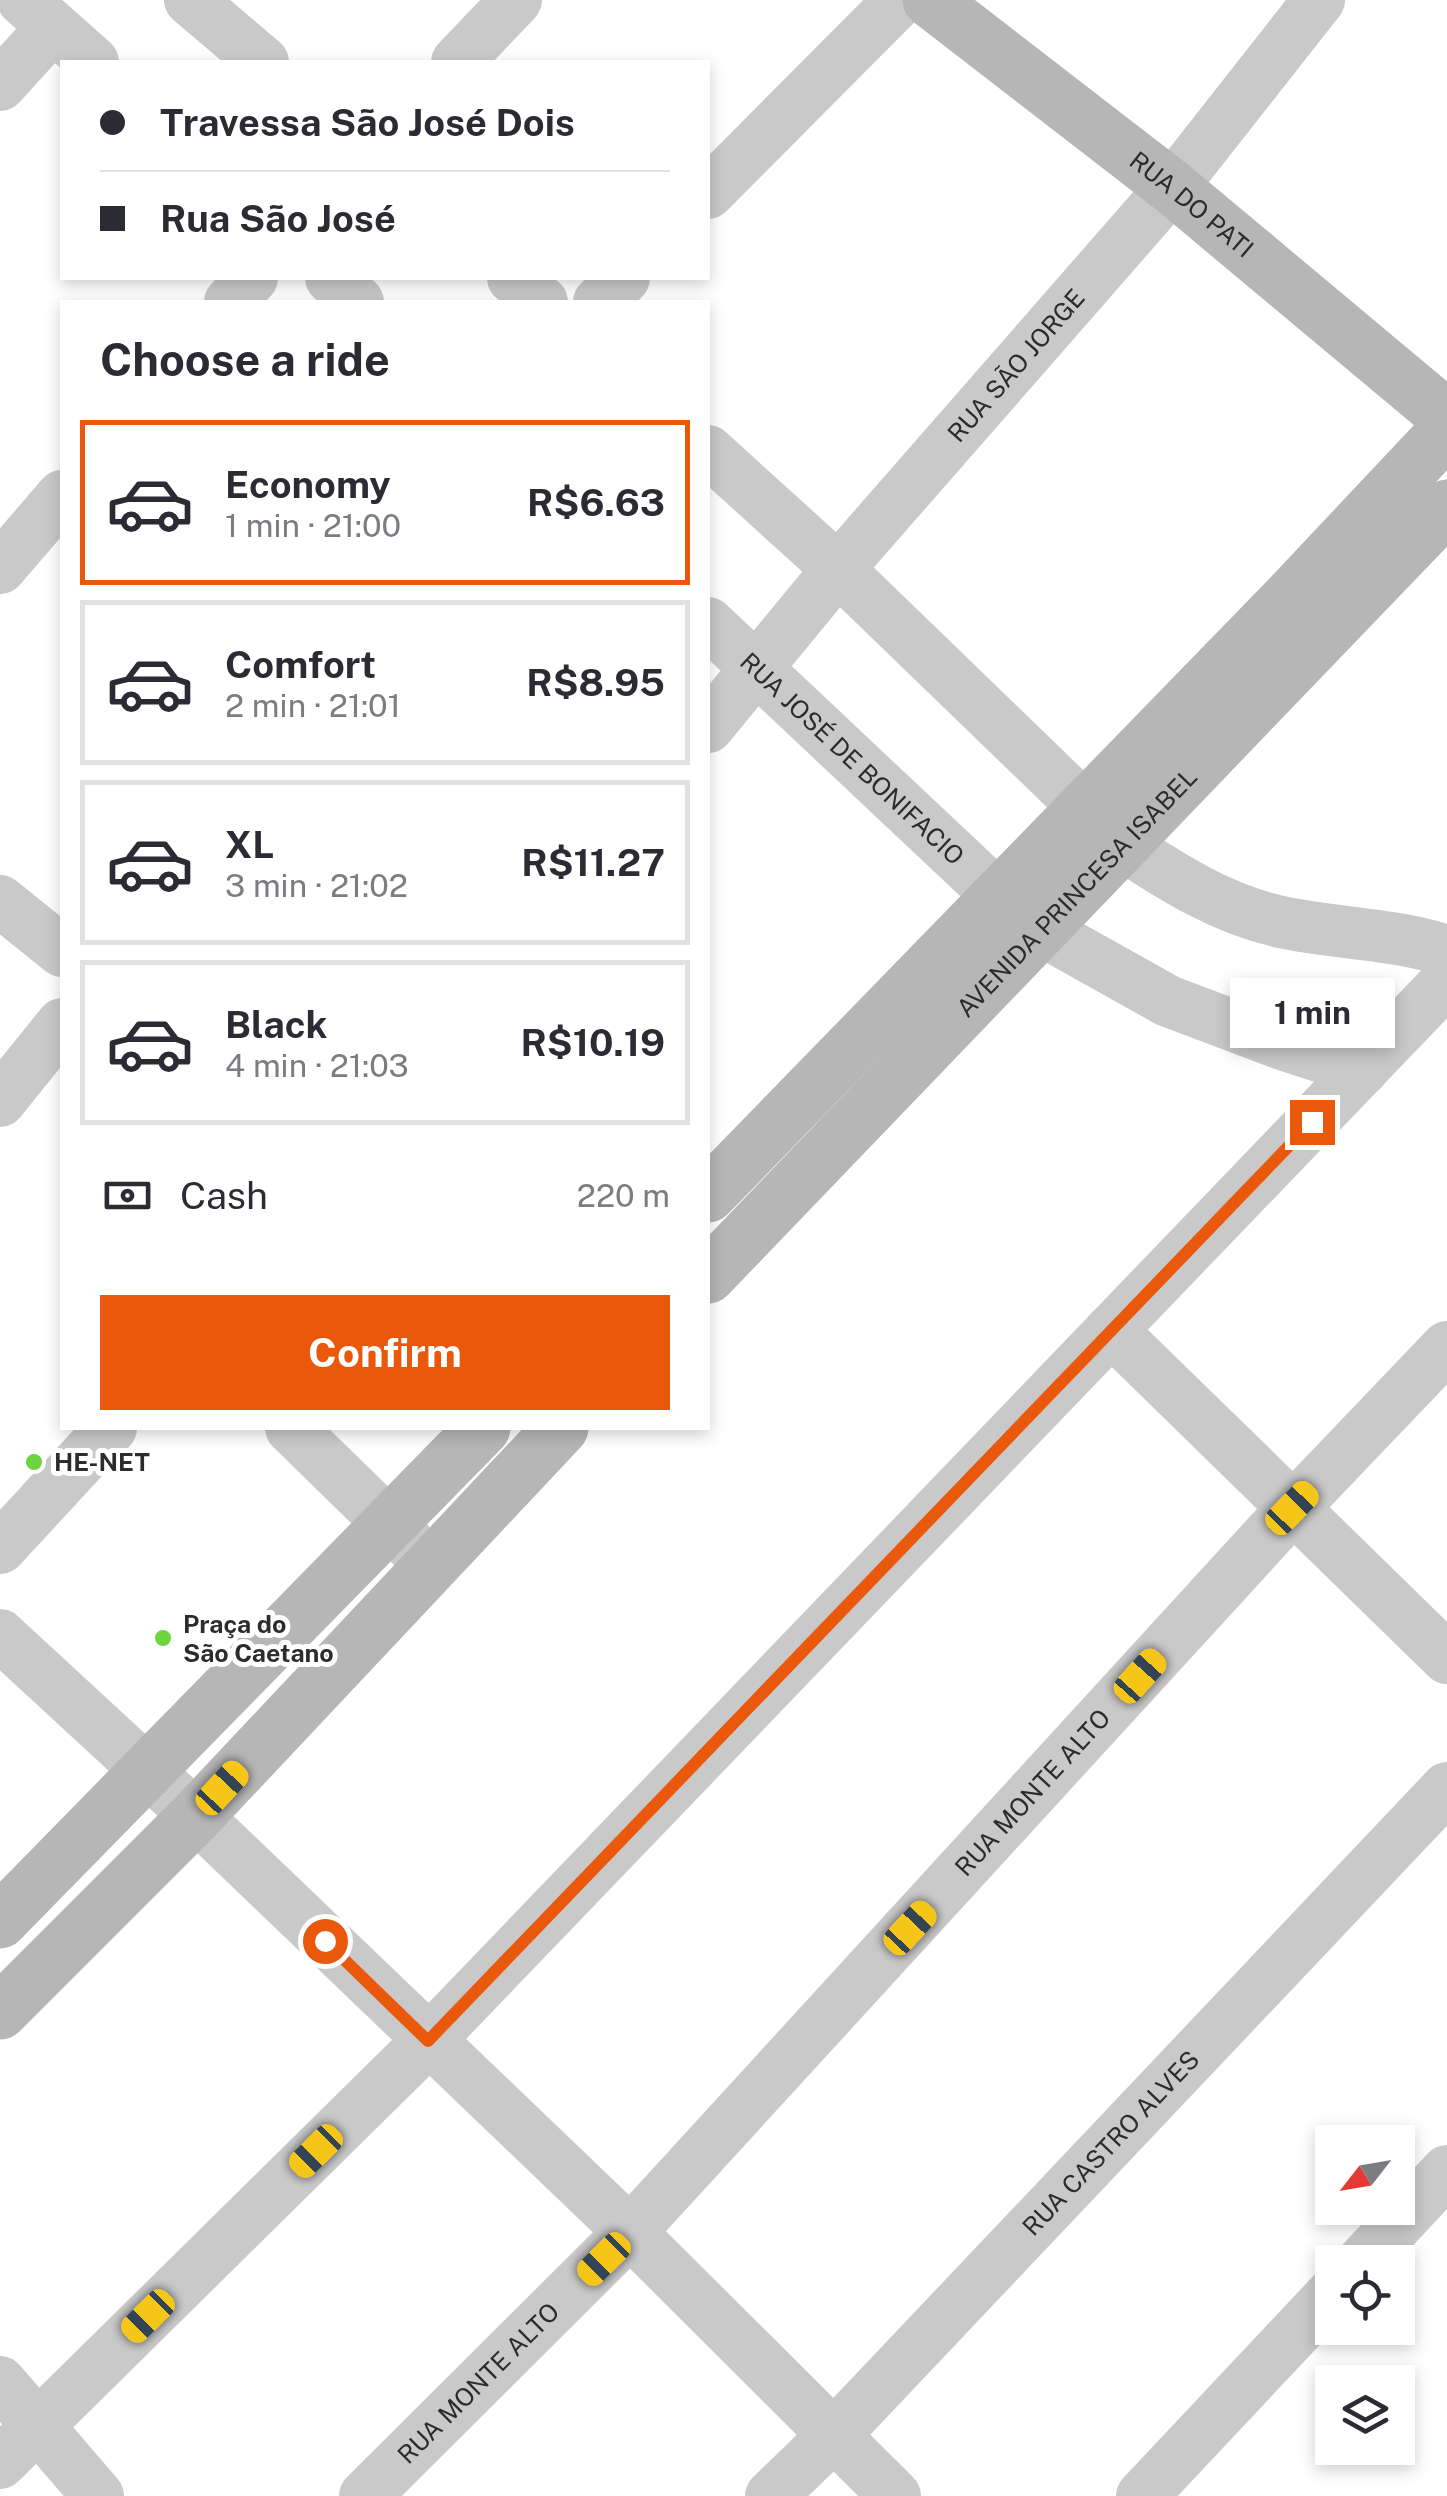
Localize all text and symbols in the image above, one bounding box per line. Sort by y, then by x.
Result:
text: Travessa São José Dois [160,100,575,145]
street label: RUA DO PATI [1124,145,1259,264]
text: Rua São José [160,196,396,241]
street label: RUA SÃO JORGE [941,283,1091,448]
text: Choose a ride [100,333,390,386]
icon: car [105,458,195,548]
text: Economy [225,462,391,507]
text: R$6.63 [527,480,665,525]
text: 1 min · 21:00 [225,507,401,544]
icon: car [105,638,195,728]
text: Comfort [225,642,376,687]
street label: RUA JOSÉ DE BONIFACIO [734,646,970,871]
text: R$8.95 [526,660,665,705]
text: 2 min · 21:01 [225,687,401,724]
street label: AVENIDA PRINCESA ISABEL [950,762,1203,1023]
icon: car [105,818,195,908]
text: XL [225,822,274,867]
text: R$11.27 [521,840,665,885]
text: 3 min · 21:02 [225,867,408,904]
callout: 1 min [1230,977,1394,1047]
text: 1 min [1274,994,1351,1031]
icon: car [105,998,195,1088]
text: Black [225,1002,328,1047]
text: R$10.19 [520,1020,665,1065]
text: 4 min · 21:03 [225,1047,409,1084]
route end [1290,1100,1335,1145]
icon: cash [100,1168,155,1223]
text: Cash [180,1173,268,1218]
text: 220 m [577,1177,670,1214]
button: Confirm [100,1295,670,1410]
place label: HE-NET [54,1447,150,1477]
marker: HE-NET [23,1451,45,1473]
car [1260,1476,1324,1540]
place label: Praça do São Caetano [183,1609,334,1668]
marker: Praça do São Caetano [152,1627,174,1649]
car [1109,1644,1171,1708]
street label: RUA MONTE ALTO [949,1703,1116,1882]
car [191,1756,253,1820]
car [879,1896,941,1960]
route start [303,1919,348,1964]
street label: RUA CASTRO ALVES [1016,2044,1205,2242]
car [284,2119,348,2183]
north arrow [1315,2125,1415,2225]
map controls [1315,2125,1415,2465]
car [572,2227,636,2291]
button: locate [1315,2245,1415,2345]
car [116,2284,180,2348]
street label: RUA MONTE ALTO [391,2296,565,2470]
button: layers [1315,2365,1415,2465]

